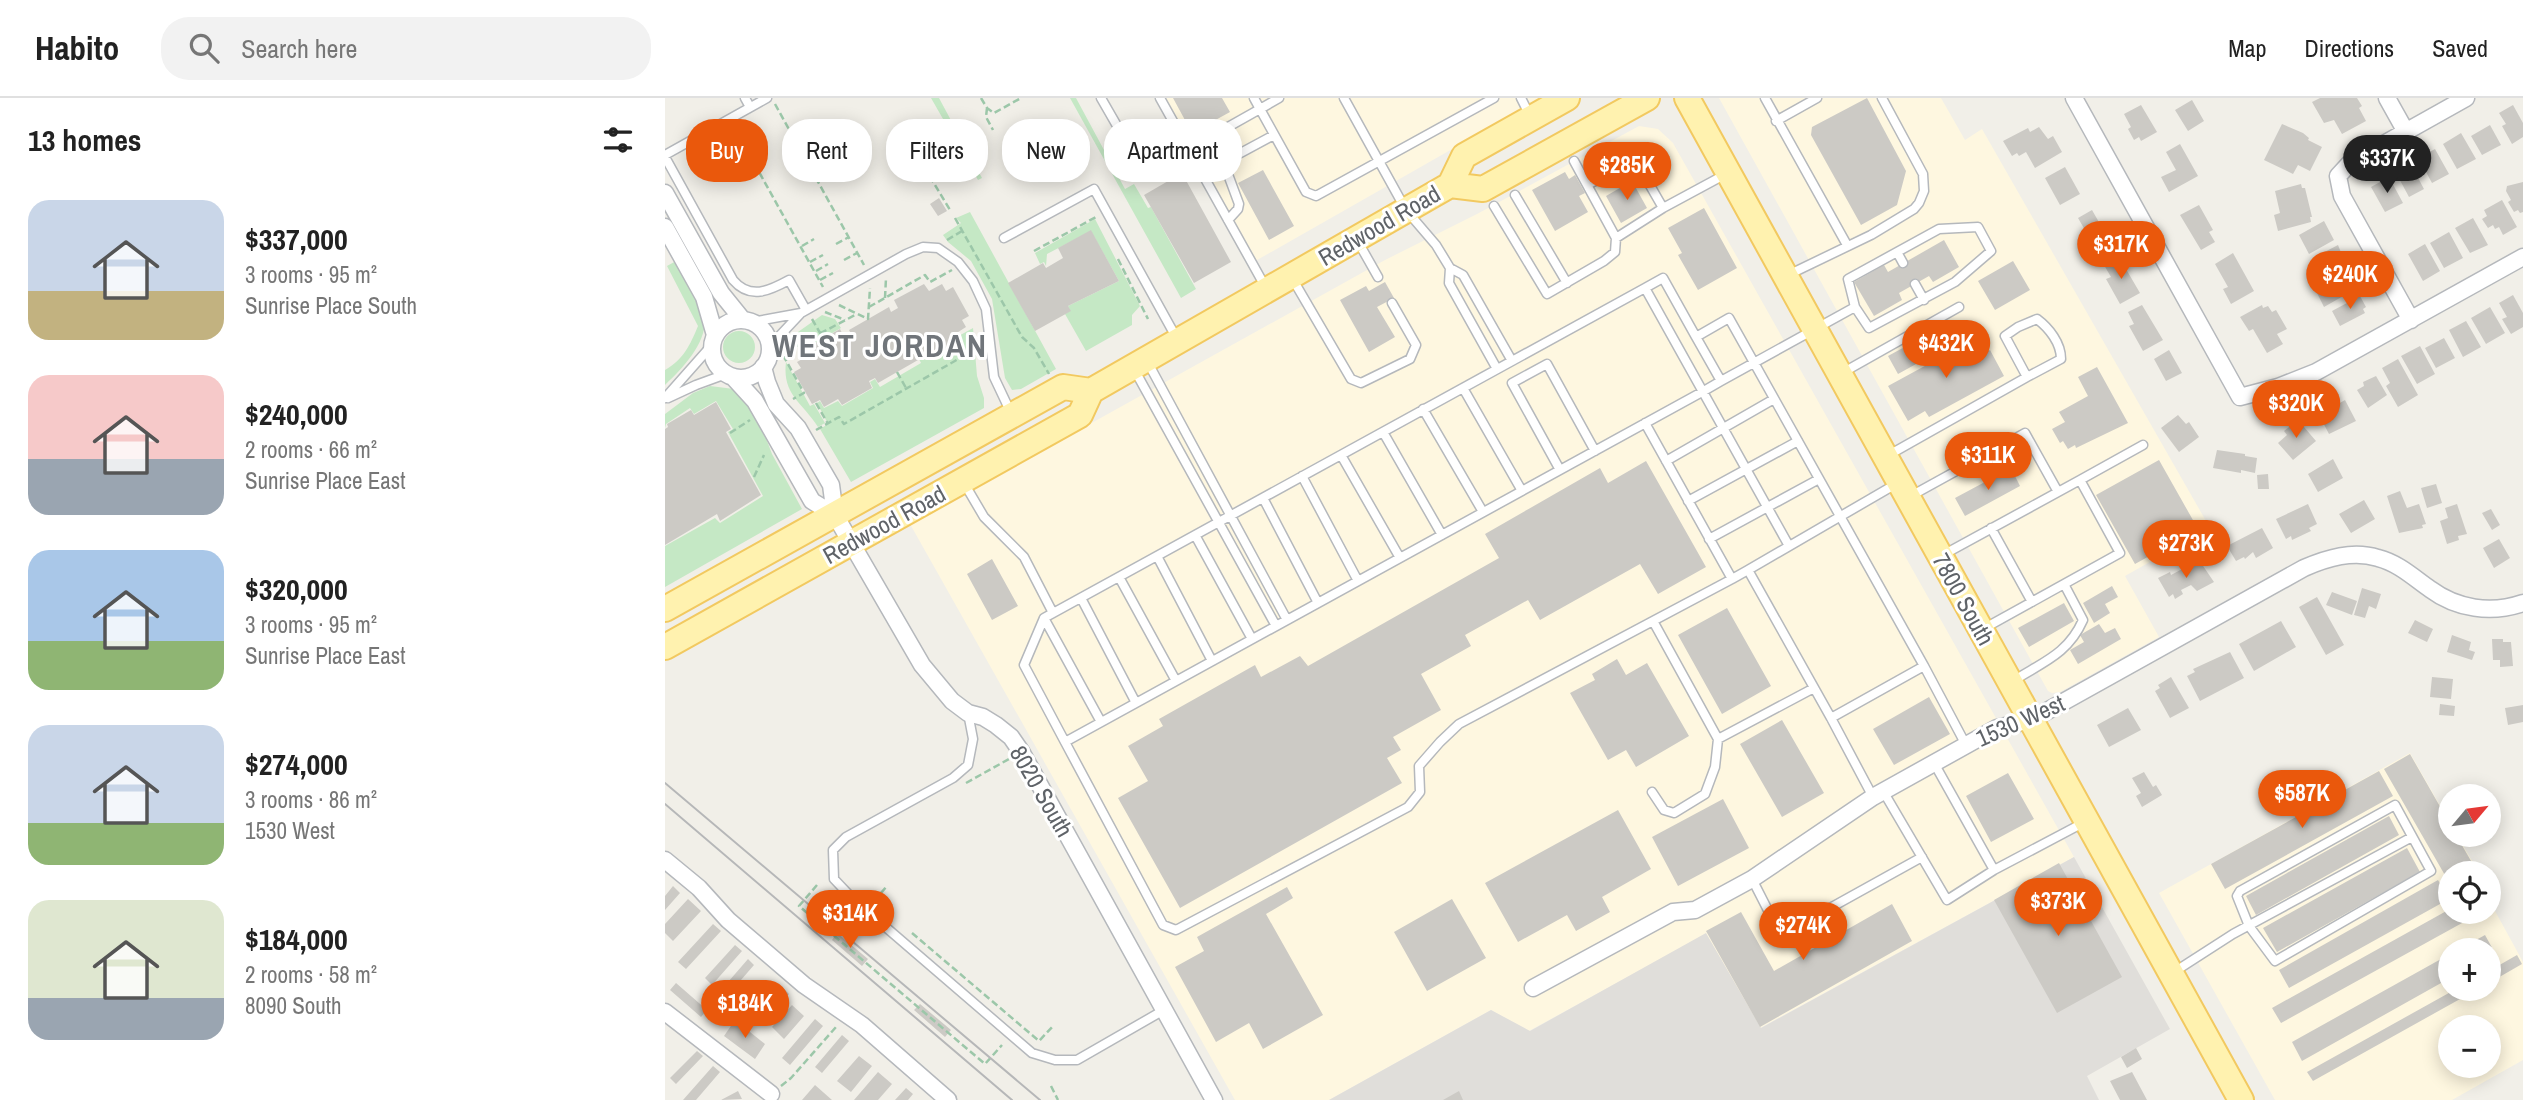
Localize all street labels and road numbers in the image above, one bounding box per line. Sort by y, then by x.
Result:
street label: Redwood Road [1312,177,1446,273]
street label: Redwood Road [817,477,951,571]
street label: 7800 South [1926,547,2002,651]
street label: 1530 West [1971,686,2070,754]
street label: 8020 South [1003,739,1081,843]

